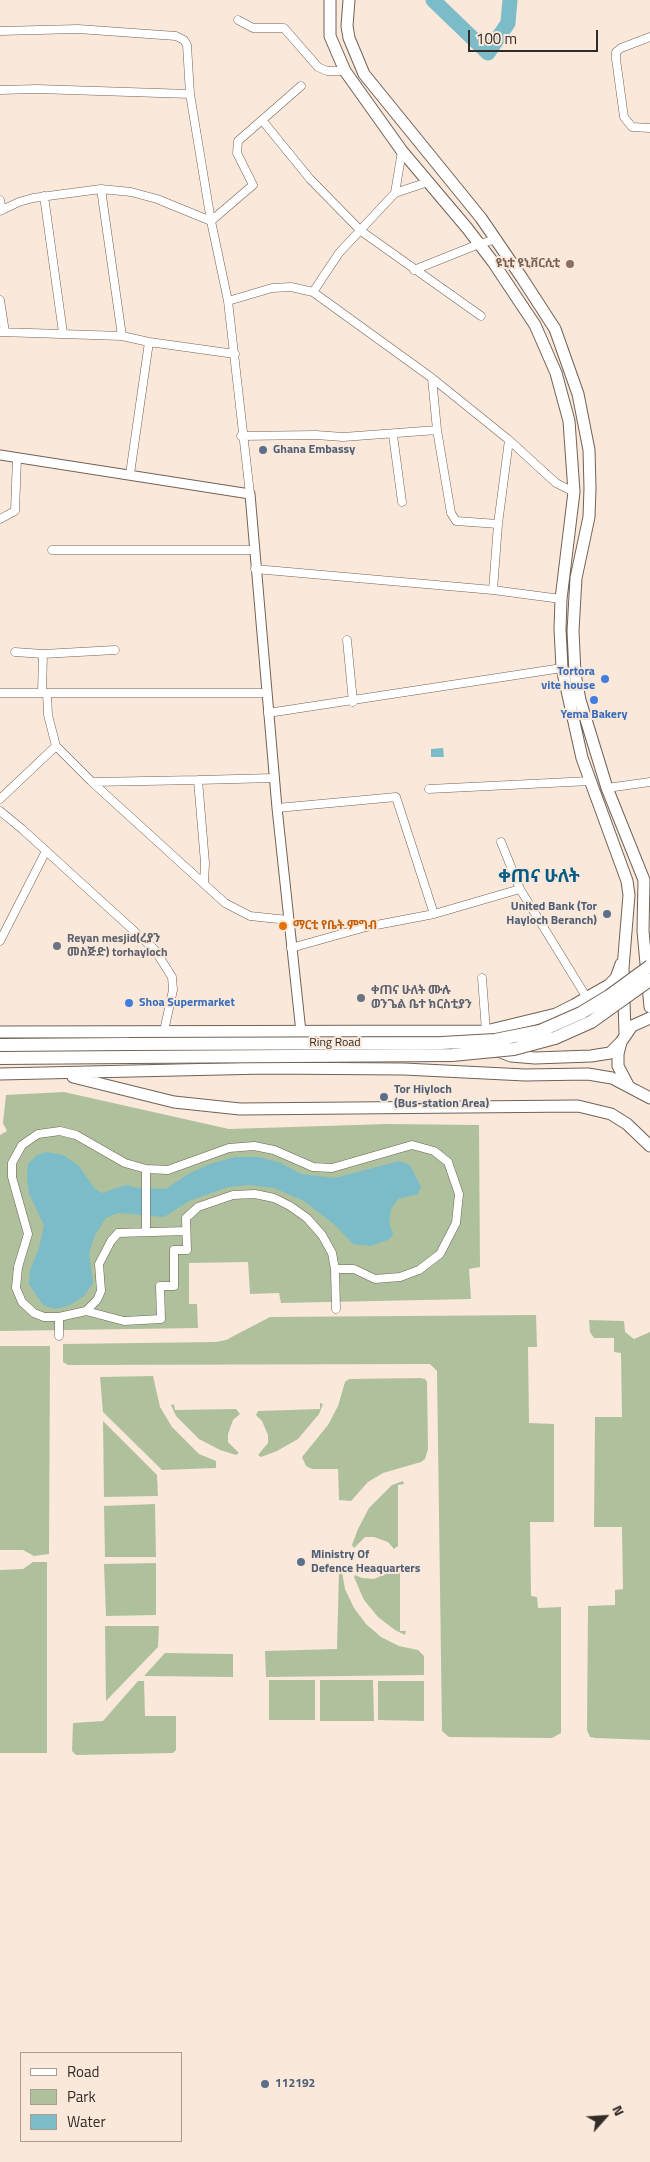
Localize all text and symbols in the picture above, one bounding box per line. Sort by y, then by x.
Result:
scale bar [470,20,600,52]
text: 100 m [476,27,517,50]
place label: ዩኒቲ ዩኒቨርሲቲ [496,257,560,271]
marker: ዩኒቲ ዩኒቨርሲቲ [564,258,576,270]
place label: Ghana Embassy [273,443,355,457]
marker: Ghana Embassy [257,444,269,456]
place label: Tortora vite house [541,665,595,693]
marker: Tortora vite house [599,673,611,685]
marker: Yema Bakery [588,694,600,706]
place label: Yema Bakery [561,708,627,722]
district label: ቀጠና ሁለት [498,867,580,889]
place label: United Bank (Tor Hayloch Beranch) [506,900,597,928]
marker: United Bank (Tor Hayloch Beranch) [601,908,613,920]
place label: ማርቲ የቤት ምግብ [293,919,377,933]
marker: ማርቲ የቤት ምግብ [277,920,289,932]
place label: Reyan mesjid(ረያን መስጅድ) torhayloch [67,932,168,960]
marker: Reyan mesjid(ረያን መስጅድ) torhayloch [51,940,63,952]
place label: ቀጠና ሁለት ሙሉ ወንጌል ቤተ ክርስቲያን [371,984,472,1012]
marker: ቀጠና ሁለት ሙሉ ወንጌል ቤተ ክርስቲያን [355,992,367,1004]
place label: Shoa Supermarket [139,996,235,1010]
marker: Shoa Supermarket [123,997,135,1009]
street label: Ring Road [309,1036,361,1050]
place label: Tor Hiyloch (Bus-station Area) [394,1083,489,1111]
marker: Tor Hiyloch (Bus-station Area) [378,1091,390,1103]
place label: Ministry Of Defence Heaquarters [311,1548,420,1576]
marker: Ministry Of Defence Heaquarters [295,1556,307,1568]
legend [20,2052,182,2142]
text: Road [67,2060,99,2083]
place label: 112192 [275,2077,315,2091]
marker: 112192 [259,2078,271,2090]
text: Park [67,2085,96,2108]
north arrow [580,2092,630,2142]
text: N [607,2101,630,2119]
text: Water [67,2110,106,2133]

